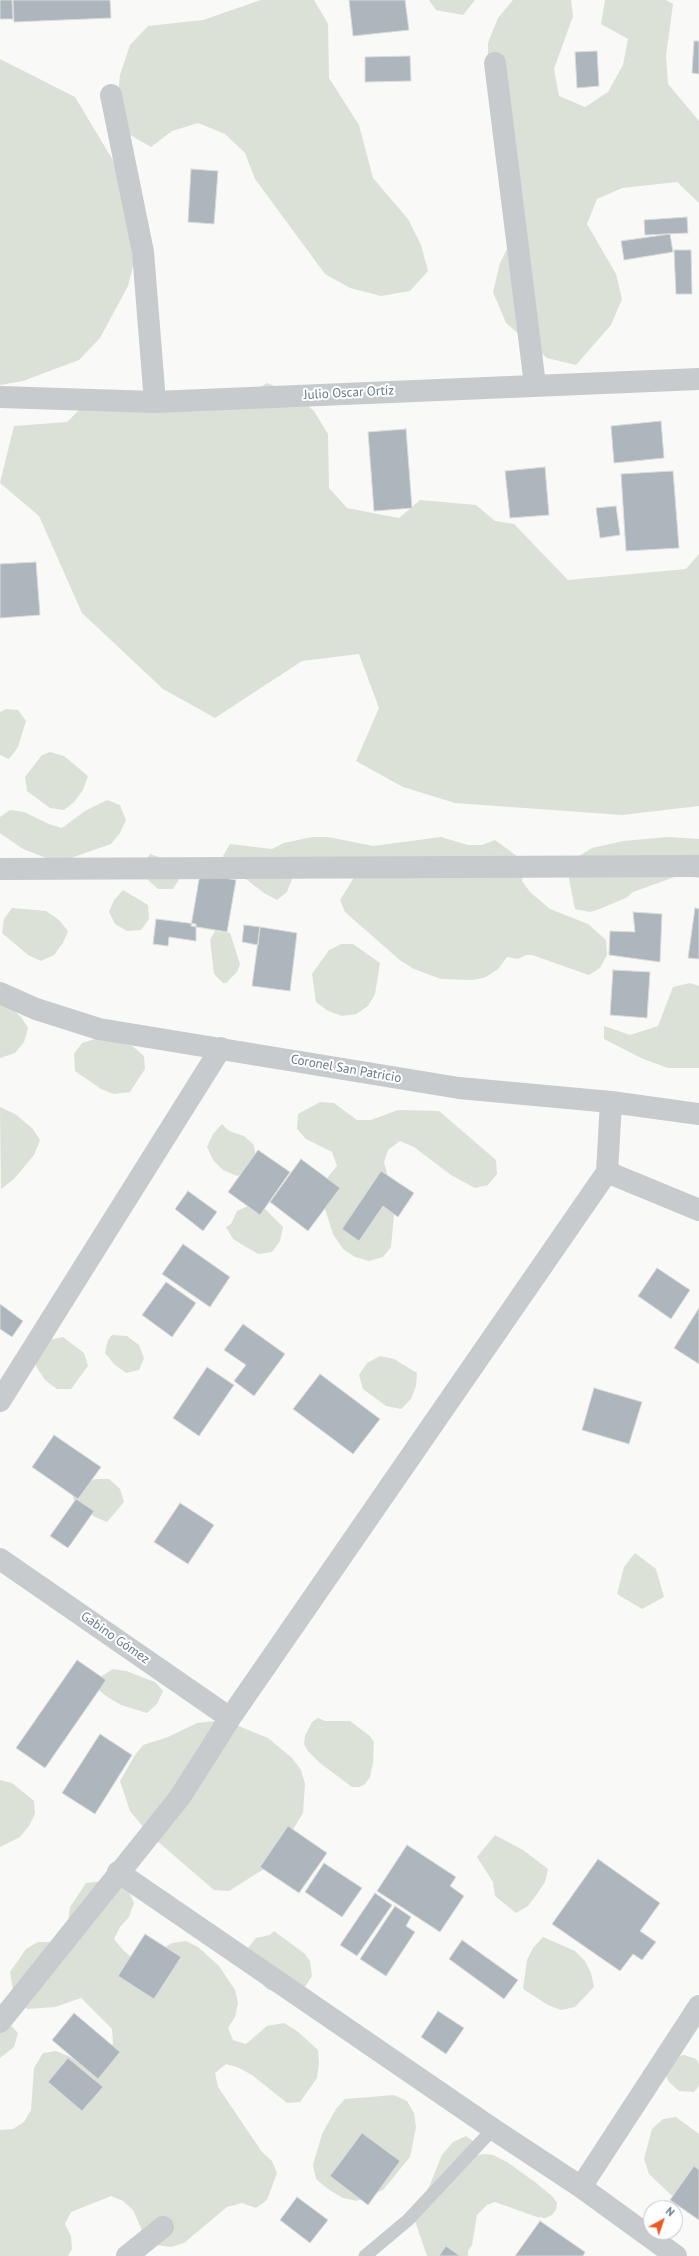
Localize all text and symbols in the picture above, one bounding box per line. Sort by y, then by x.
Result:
street label: Julio Oscar Ortíz [303,383,395,403]
street label: Coronel San Patricio [289,1052,403,1086]
street label: Gabino Gómez [78,1609,152,1667]
north arrow [643,2200,683,2240]
text: N [663,2204,677,2219]

